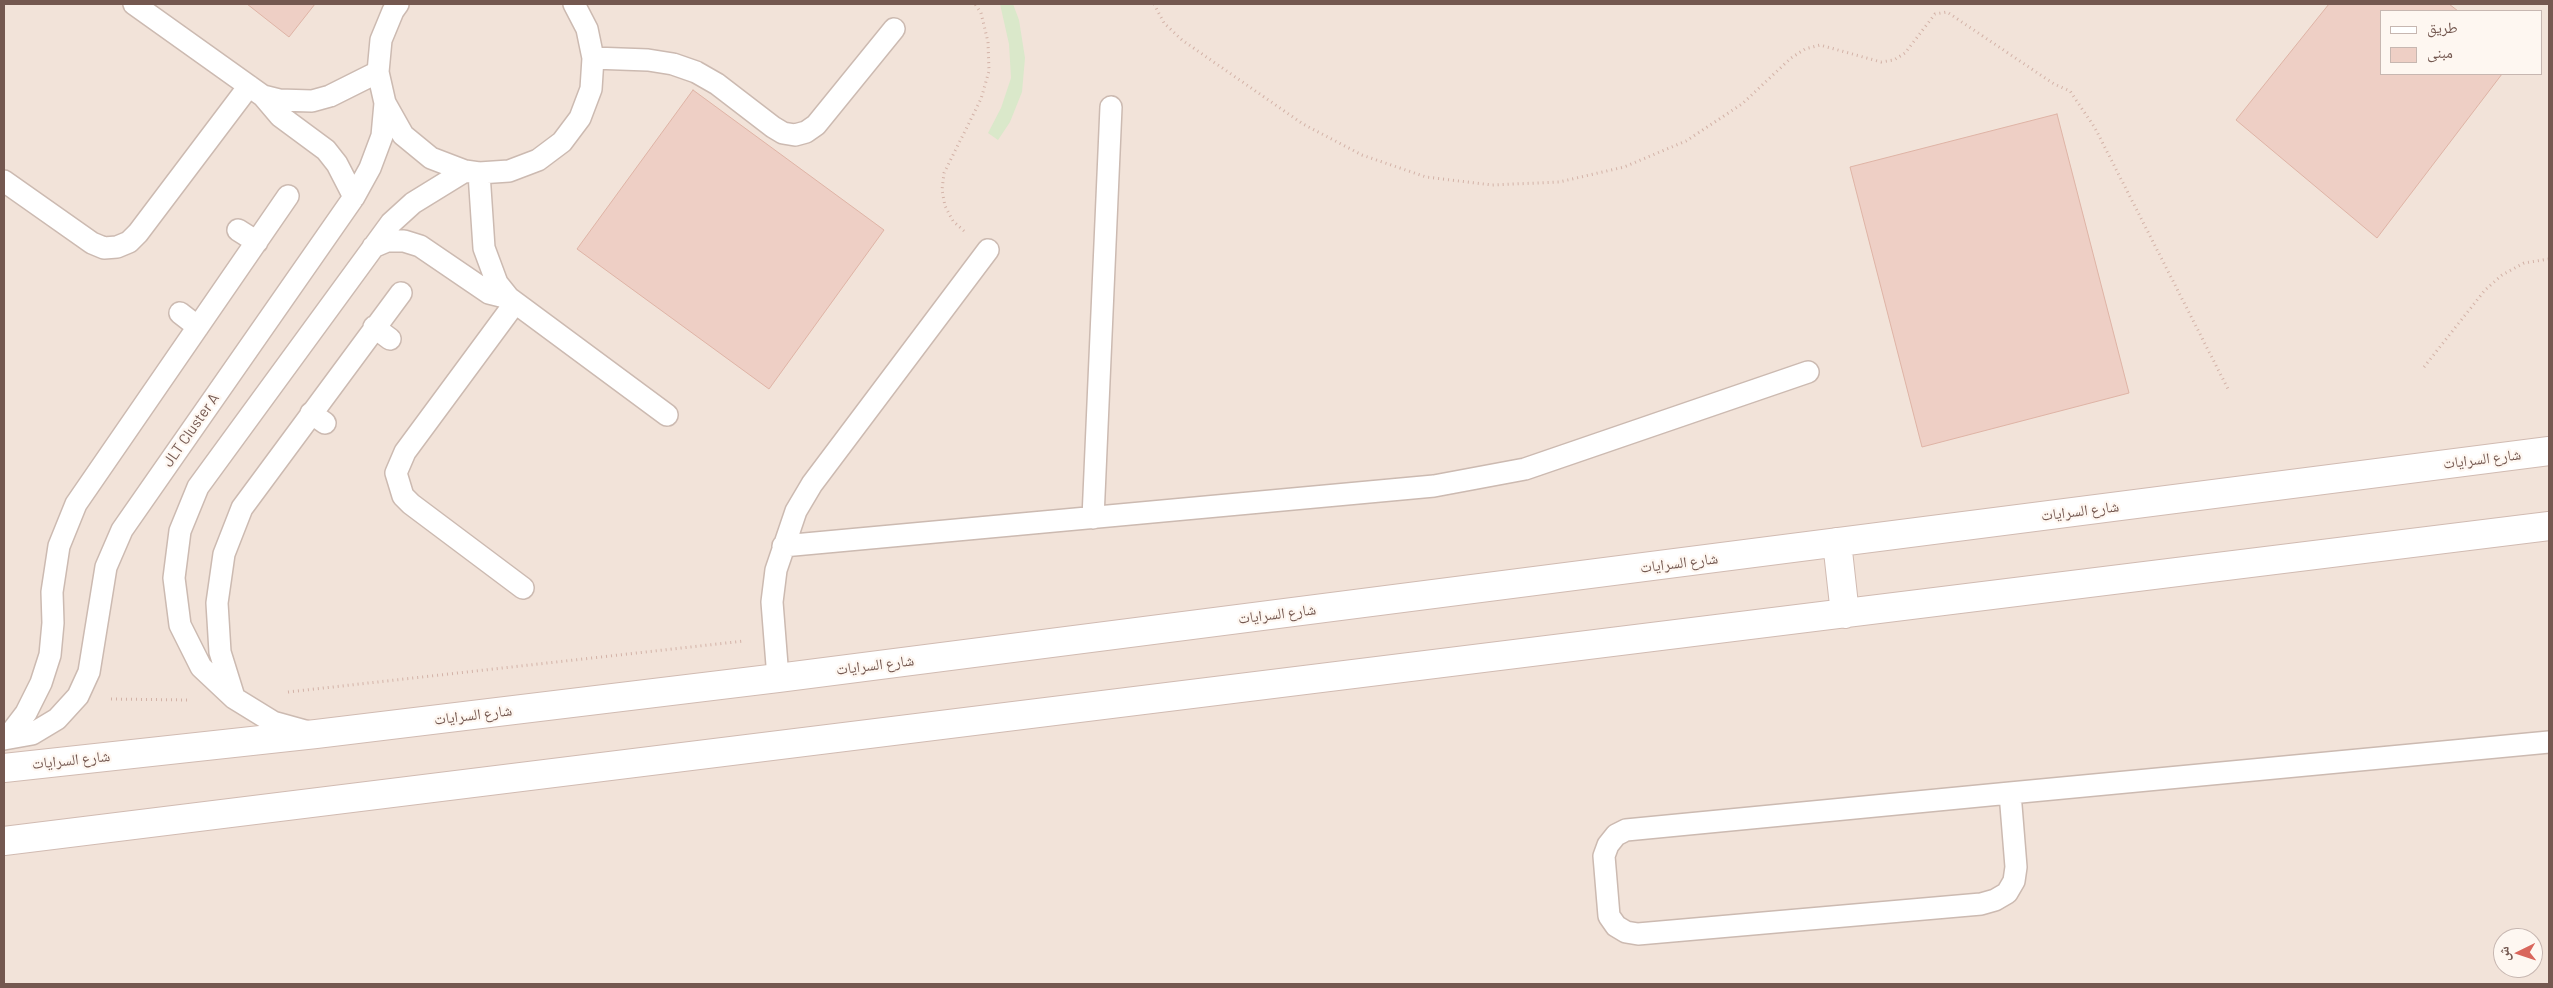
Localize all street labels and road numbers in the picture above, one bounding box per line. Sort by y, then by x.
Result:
street label: JLT Cluster A [159,390,223,470]
street label: شارع السرايات [2442,445,2522,473]
street label: شارع السرايات [2040,497,2120,525]
street label: شارع السرايات [1639,549,1719,577]
street label: شارع السرايات [1237,600,1317,628]
street label: شارع السرايات [835,651,915,679]
street label: شارع السرايات [433,701,513,729]
street label: شارع السرايات [31,747,111,773]

